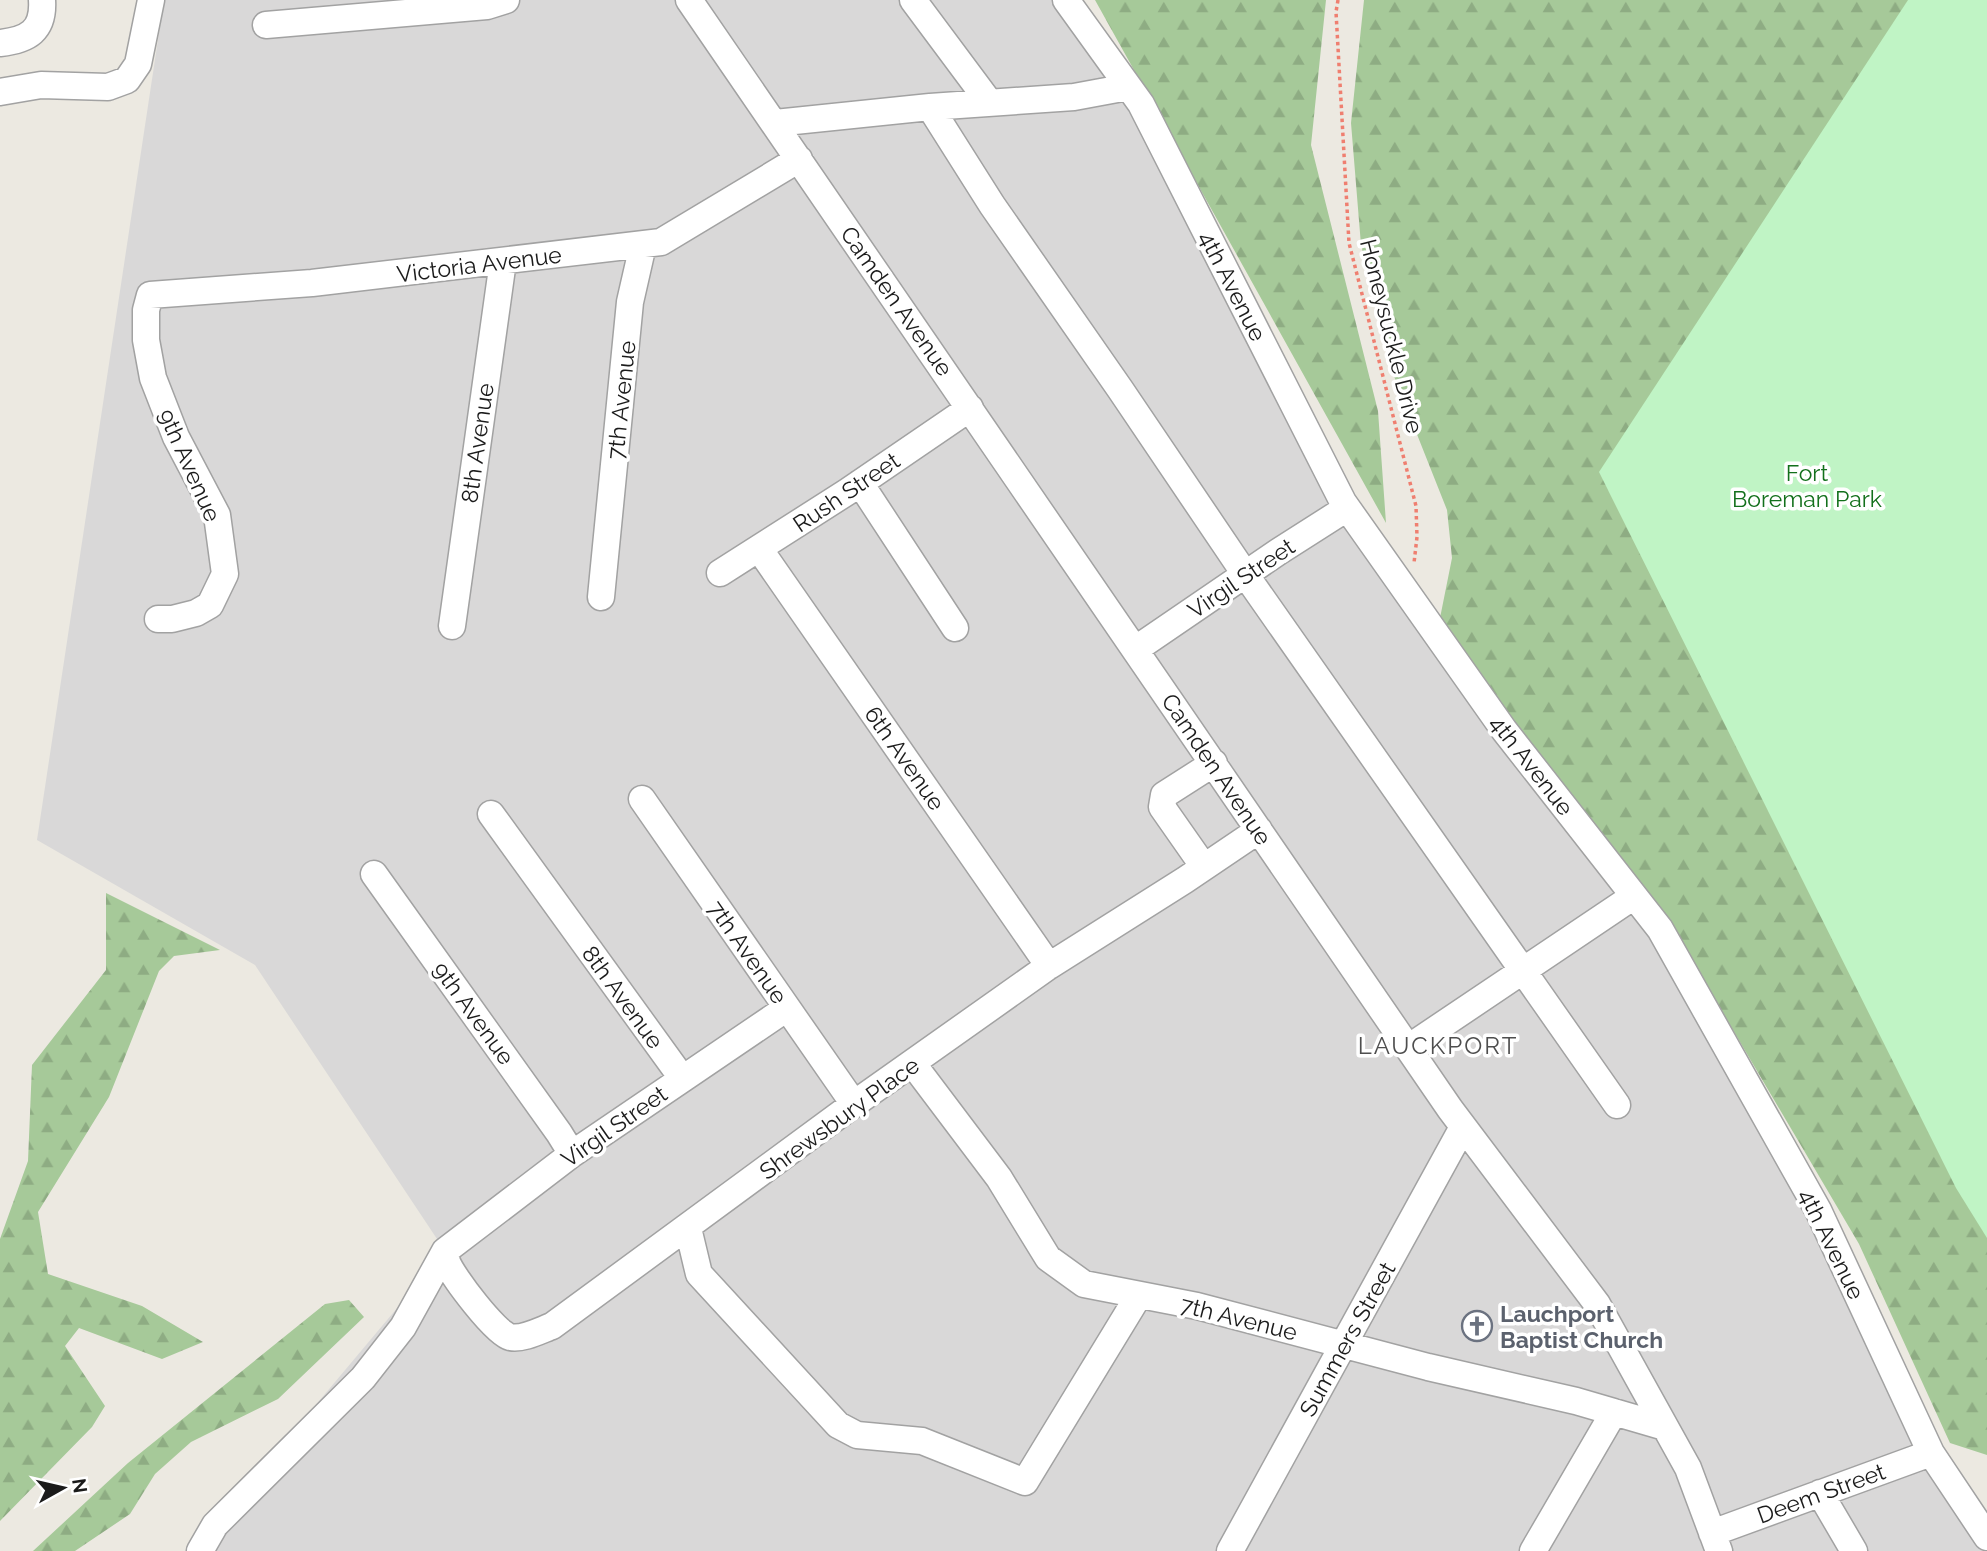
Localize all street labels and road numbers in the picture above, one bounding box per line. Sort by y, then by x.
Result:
street label: Camden Avenue [835,221,959,381]
street label: 4th Avenue [1194,227,1272,345]
street label: Honeysuckle Drive [1355,236,1429,436]
street label: Victoria Avenue [395,240,563,288]
street label: 7th Avenue [601,339,641,461]
street label: 8th Avenue [455,381,499,505]
street label: 9th Avenue [153,404,227,526]
street label: Rush Street [788,446,905,537]
street label: Virgil Street [1183,532,1300,624]
street label: Camden Avenue [1156,688,1278,850]
street label: 6th Avenue [859,701,951,815]
street label: 4th Avenue [1485,710,1579,820]
street label: 7th Avenue [703,895,793,1009]
street label: 8th Avenue [577,940,669,1054]
street label: 9th Avenue [428,956,520,1070]
street label: Shrewsbury Place [754,1051,924,1185]
street label: Virgil Street [556,1080,672,1172]
street label: 4th Avenue [1794,1184,1870,1304]
street label: Summers Street [1293,1257,1401,1421]
street label: 7th Avenue [1178,1290,1300,1346]
street label: Deem Street [1753,1457,1889,1529]

